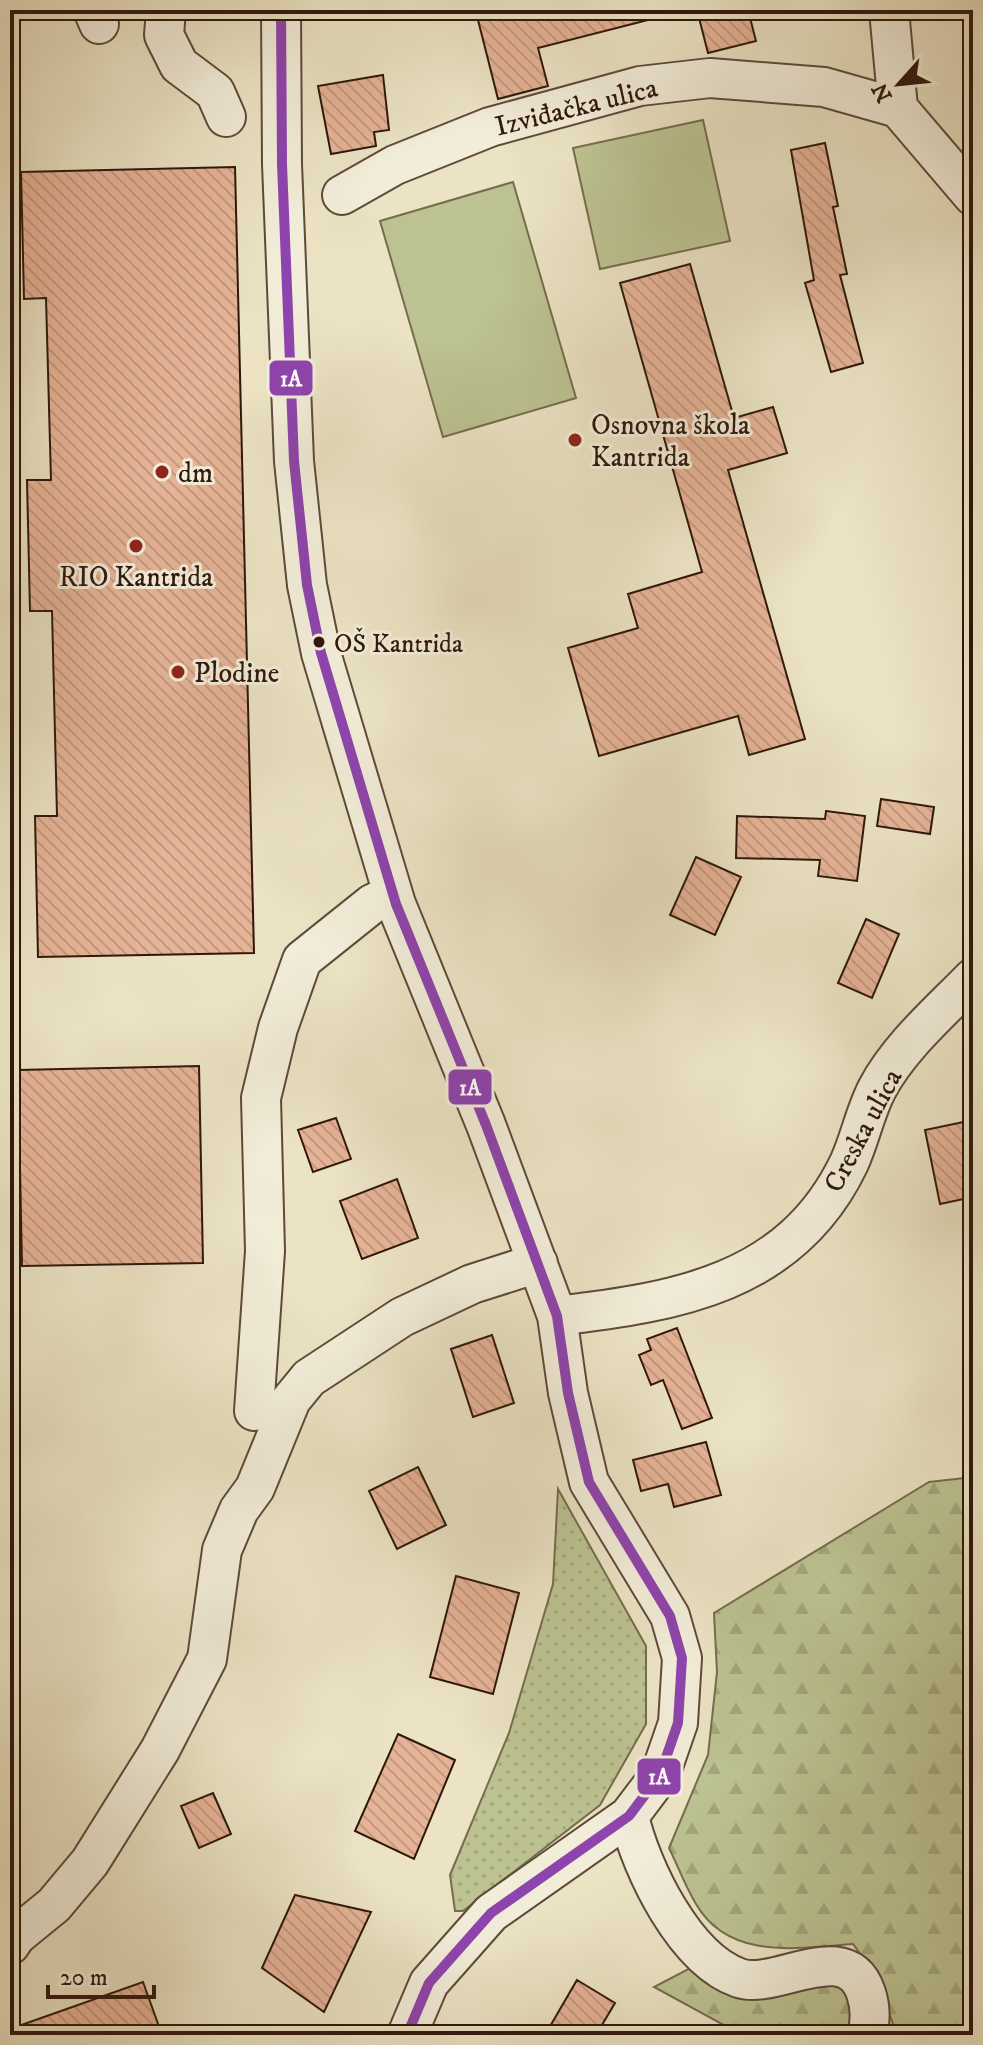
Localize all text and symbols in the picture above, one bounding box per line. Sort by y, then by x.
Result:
north arrow [859,44,939,124]
street label: Izviđačka ulica [492,70,661,145]
text: N [866,78,899,107]
line badge: 1A [268,359,314,397]
text: 1A [280,366,303,393]
place label: Osnovna škola Kantrida [591,408,750,475]
marker: Osnovna škola Kantrida [566,431,584,449]
place label: dm [178,456,213,491]
marker: dm [153,463,171,481]
marker: RIO Kantrida [127,537,145,555]
place label: RIO Kantrida [59,560,213,595]
place label: OŠ Kantrida [334,627,463,661]
marker: OŠ Kantrida [311,634,327,650]
place label: Plodine [194,656,279,691]
marker: Plodine [169,663,187,681]
street label: Creska ulica [816,1063,910,1198]
line badge: 1A [447,1068,493,1106]
text: 1A [459,1075,482,1102]
line badge: 1A [636,1757,682,1796]
text: 1A [648,1764,671,1791]
scale bar [48,1949,154,1999]
text: 20 m [60,1963,108,1993]

